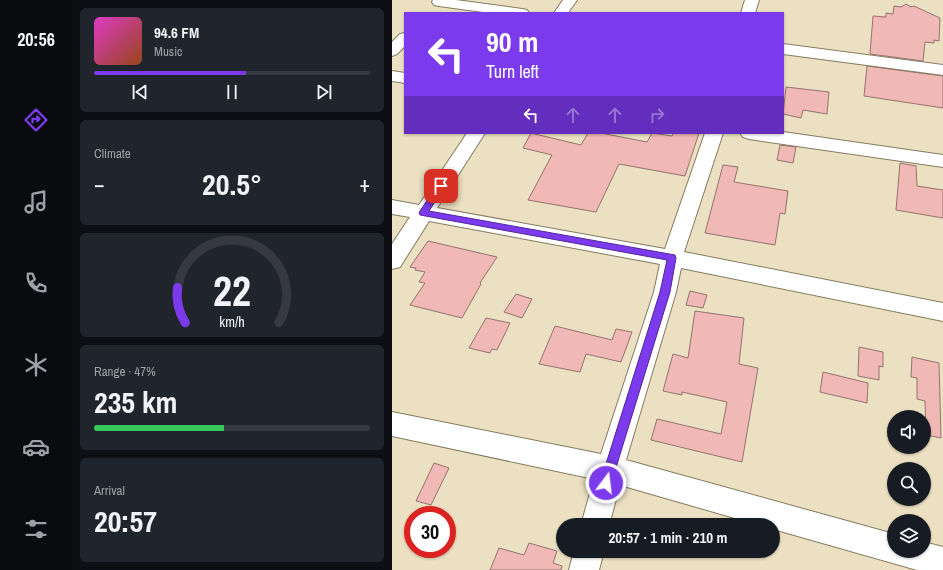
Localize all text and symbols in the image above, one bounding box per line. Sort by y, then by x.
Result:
text: 94.6 FM [154,22,199,43]
text: 90 m [486,23,538,61]
text: 20:56 [17,27,55,52]
icon: left [420,28,472,80]
text: Music [154,43,182,60]
text: Turn left [486,59,539,84]
icon: previous [129,81,151,103]
icon: pause [221,81,243,103]
icon: next [313,81,335,103]
icon: left [520,104,542,126]
icon: ahead [562,104,584,126]
icon: ahead [604,104,626,126]
icon: right [646,104,668,126]
icon: directions [22,106,50,134]
text: Climate [94,145,131,162]
text: 20.5° [202,164,262,204]
text: − [94,169,105,199]
text: + [359,169,370,199]
pin [424,169,458,203]
icon: arrive [430,175,452,197]
icon: music [22,188,50,216]
text: 22 [213,263,251,319]
icon: phone [22,269,50,297]
text: km/h [219,312,245,331]
icon: climate [22,351,50,379]
text: Range · 47% [94,363,156,380]
text: 235 km [94,382,177,422]
map controls [887,410,931,558]
button: sound [887,410,931,454]
icon: car [22,433,50,461]
position arrow [585,462,627,504]
button: search [887,462,931,506]
text: Arrival [94,482,125,499]
text: 20:57 [94,501,157,541]
speed limit sign: 30 [404,506,456,558]
button: layers [887,514,931,558]
icon: filters [22,515,50,543]
text: 20:57 · 1 min · 210 m [609,527,727,548]

